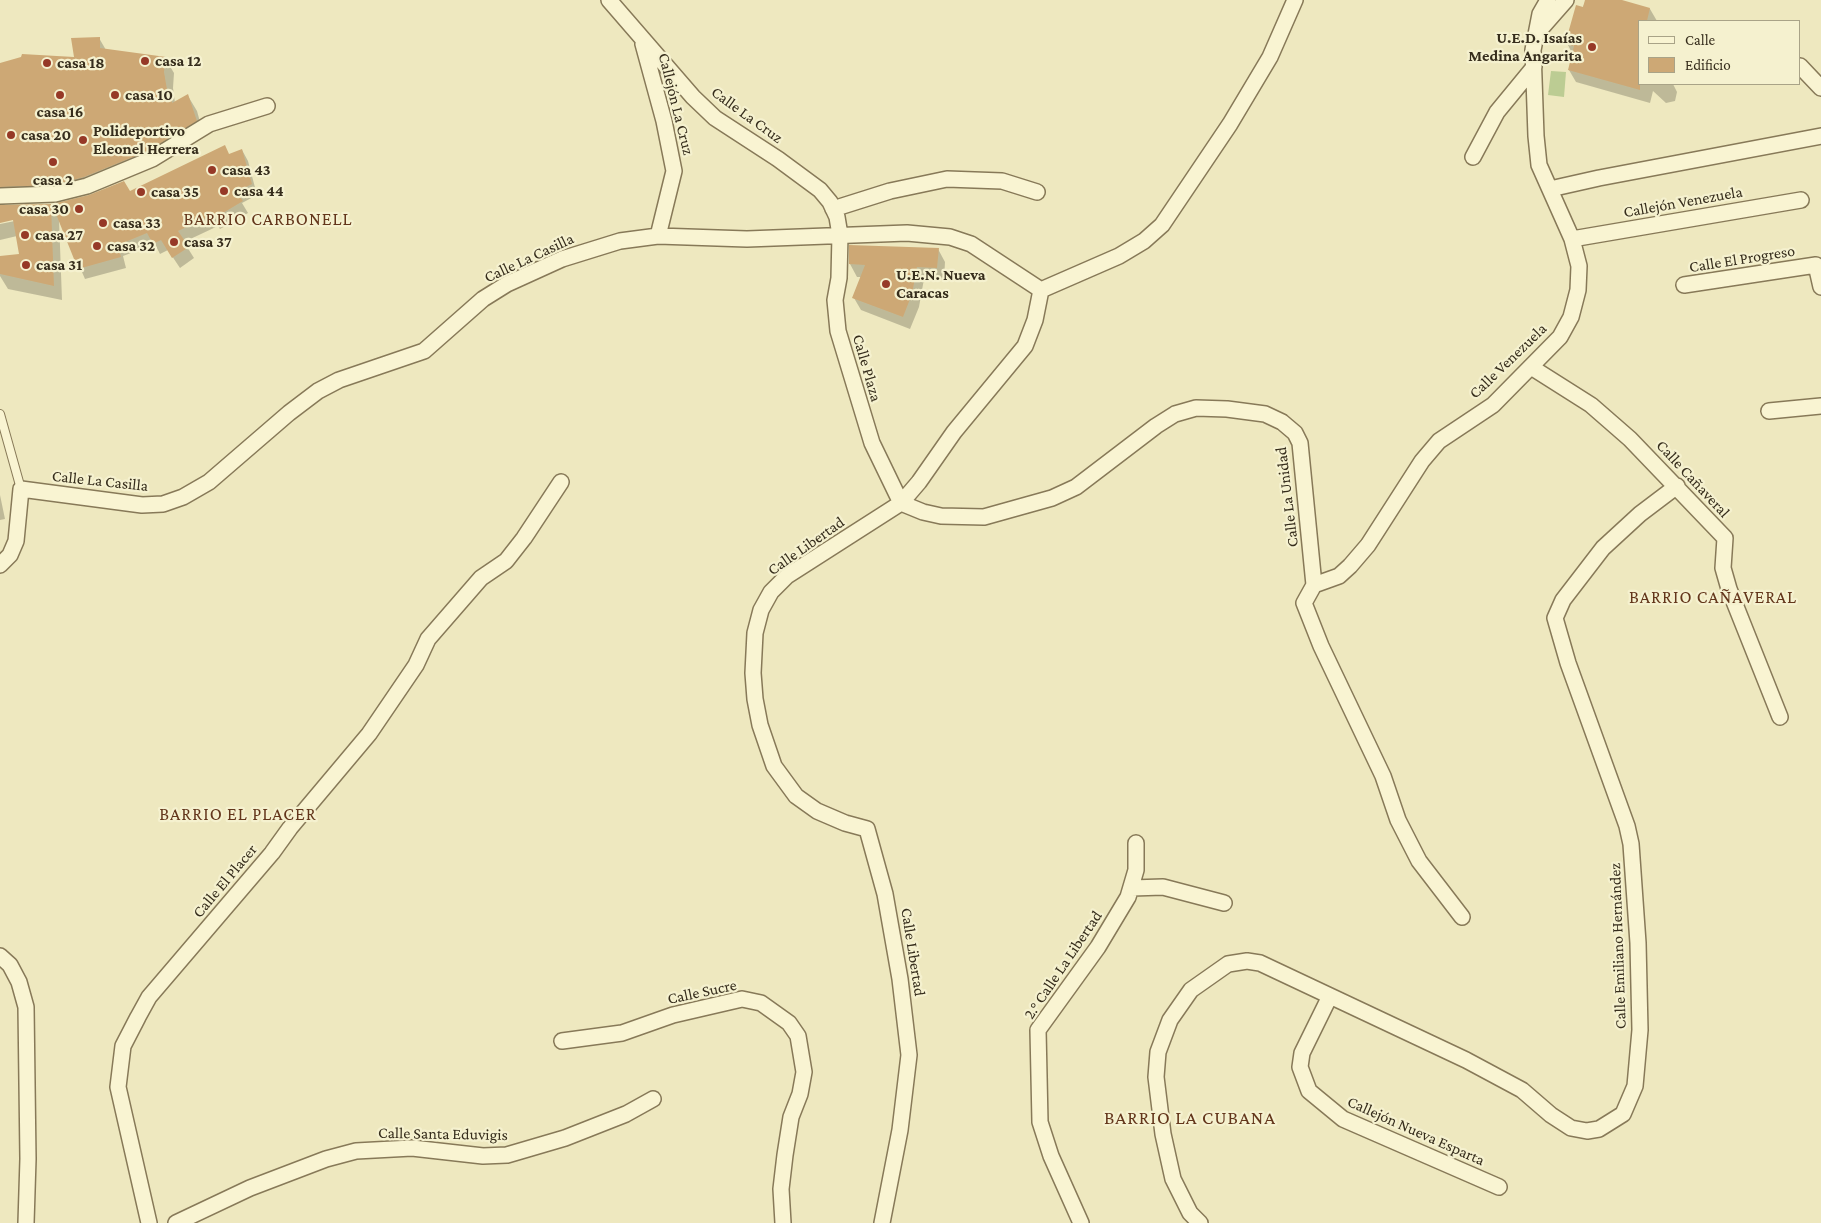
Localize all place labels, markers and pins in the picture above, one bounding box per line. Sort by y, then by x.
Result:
place label: U.E.D. Isaías Medina Angarita [1468,28,1582,66]
marker: U.E.D. Isaías Medina Angarita [1586,41,1598,53]
place label: casa 12 [155,51,202,71]
place label: casa 18 [57,53,105,73]
marker: casa 12 [139,55,151,67]
marker: casa 18 [41,57,53,69]
place label: casa 10 [125,85,173,105]
marker: casa 16 [54,89,66,101]
marker: casa 10 [109,89,121,101]
place label: casa 16 [36,102,84,122]
place label: Polideportivo Eleonel Herrera [93,121,199,159]
place label: casa 20 [21,125,71,145]
marker: casa 20 [5,129,17,141]
marker: Polideportivo Eleonel Herrera [77,134,89,146]
marker: casa 2 [47,156,59,168]
place label: casa 43 [222,160,271,180]
marker: casa 43 [206,164,218,176]
place label: casa 2 [33,170,73,190]
place label: casa 44 [234,181,284,201]
place label: casa 35 [151,182,199,202]
marker: casa 44 [218,185,230,197]
marker: casa 35 [135,186,147,198]
place label: casa 30 [19,199,69,219]
marker: casa 30 [73,203,85,215]
place label: casa 33 [113,213,161,233]
marker: casa 33 [97,217,109,229]
place label: casa 27 [35,225,83,245]
marker: casa 27 [19,229,31,241]
place label: casa 37 [184,232,232,252]
place label: casa 32 [107,236,155,256]
marker: casa 37 [168,236,180,248]
marker: casa 32 [91,240,103,252]
place label: casa 31 [36,255,82,275]
marker: casa 31 [20,259,32,271]
place label: U.E.N. Nueva Caracas [896,265,986,303]
marker: U.E.N. Nueva Caracas [880,278,892,290]

